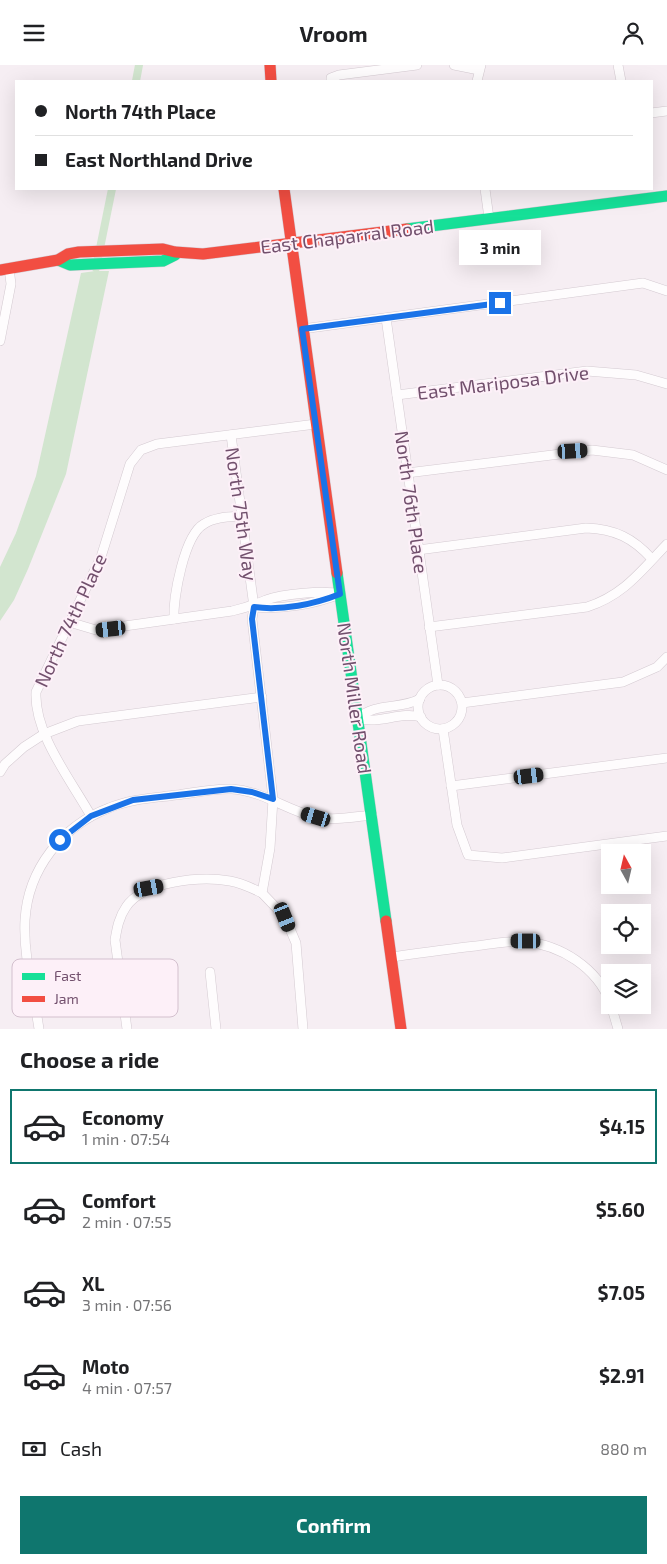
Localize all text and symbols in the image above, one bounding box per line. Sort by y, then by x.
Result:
icon: menu [20,19,48,47]
icon: person [619,19,647,47]
text: Vroom [299,20,368,46]
text: North 74th Place [65,100,216,123]
text: East Northland Drive [65,148,253,171]
street label: East Chaparral Road [259,214,435,258]
callout: 3 min [459,231,541,265]
text: 3 min [480,238,520,257]
route end [489,292,511,314]
street label: East Mariposa Drive [416,360,590,404]
street label: North 76th Place [391,429,433,575]
car [557,443,588,459]
street label: North 75th Way [221,446,263,582]
street label: North 74th Place [29,549,111,691]
car [95,620,126,638]
street label: North Miller Road [333,621,377,775]
car [513,767,544,785]
car [299,805,332,829]
route start [49,829,71,851]
north arrow [601,844,651,894]
map controls [601,844,651,1014]
car [132,878,165,898]
car [272,900,297,934]
button: locate [601,904,651,954]
car [511,934,541,949]
legend [12,959,178,1017]
button: layers [601,964,651,1014]
text: Fast [54,967,81,984]
text: Jam [54,990,79,1007]
text: Choose a ride [20,1046,159,1072]
icon: car [22,1104,67,1149]
text: Economy [82,1106,164,1129]
text: $4.15 [599,1115,645,1138]
text: 1 min · 07:54 [82,1129,170,1148]
icon: car [22,1187,67,1232]
text: Comfort [82,1189,156,1212]
text: $5.60 [596,1198,645,1221]
text: 2 min · 07:55 [82,1212,172,1231]
icon: car [22,1270,67,1315]
text: XL [82,1272,104,1295]
text: $7.05 [598,1281,645,1304]
text: 3 min · 07:56 [82,1295,172,1314]
icon: car [22,1353,67,1398]
text: Moto [82,1355,130,1378]
text: $2.91 [599,1364,645,1387]
text: 4 min · 07:57 [82,1378,172,1397]
icon: cash [20,1435,48,1463]
text: Cash [60,1437,102,1460]
text: 880 m [600,1439,647,1458]
button: Confirm [20,1496,647,1554]

